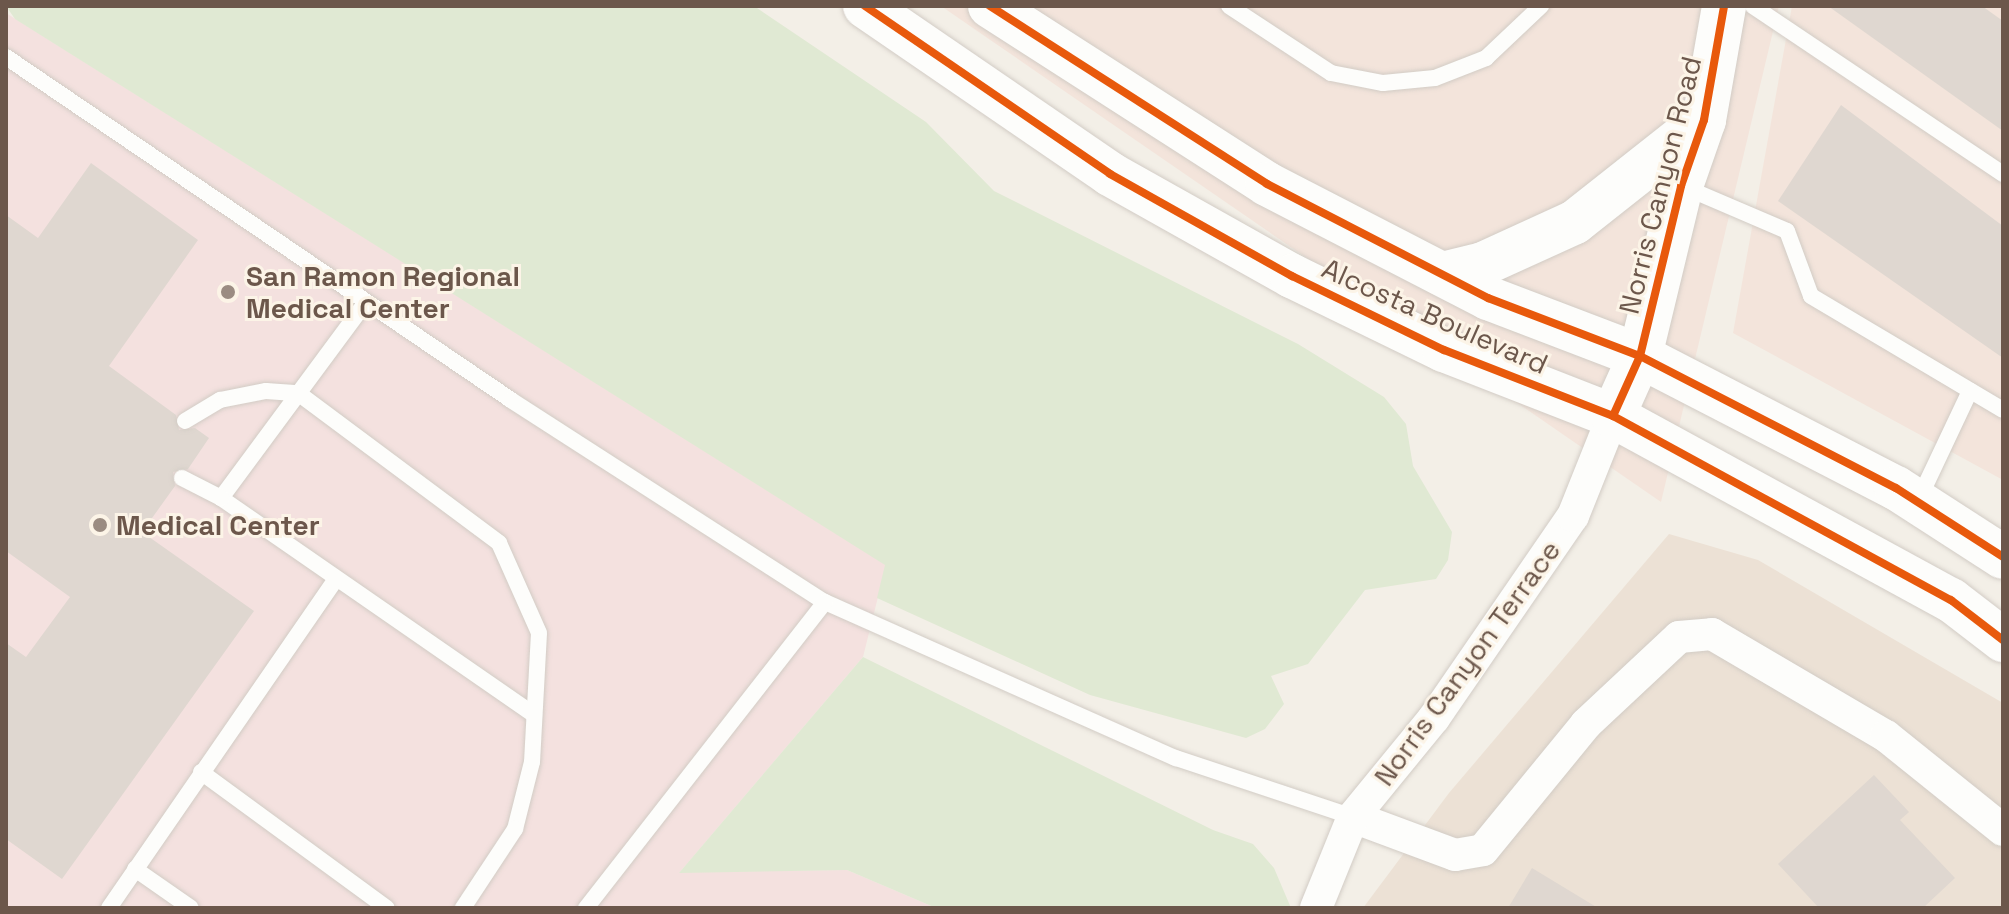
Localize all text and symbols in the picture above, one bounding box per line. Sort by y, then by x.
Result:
street label: Norris Canyon Road [1612,53,1708,317]
street label: Alcosta Boulevard [1317,251,1553,381]
place label: San Ramon Regional Medical Center [246,259,520,325]
marker: San Ramon Regional Medical Center [217,281,239,303]
place label: Medical Center [116,508,320,542]
marker: Medical Center [91,516,109,534]
street label: Norris Canyon Terrace [1367,534,1567,792]

